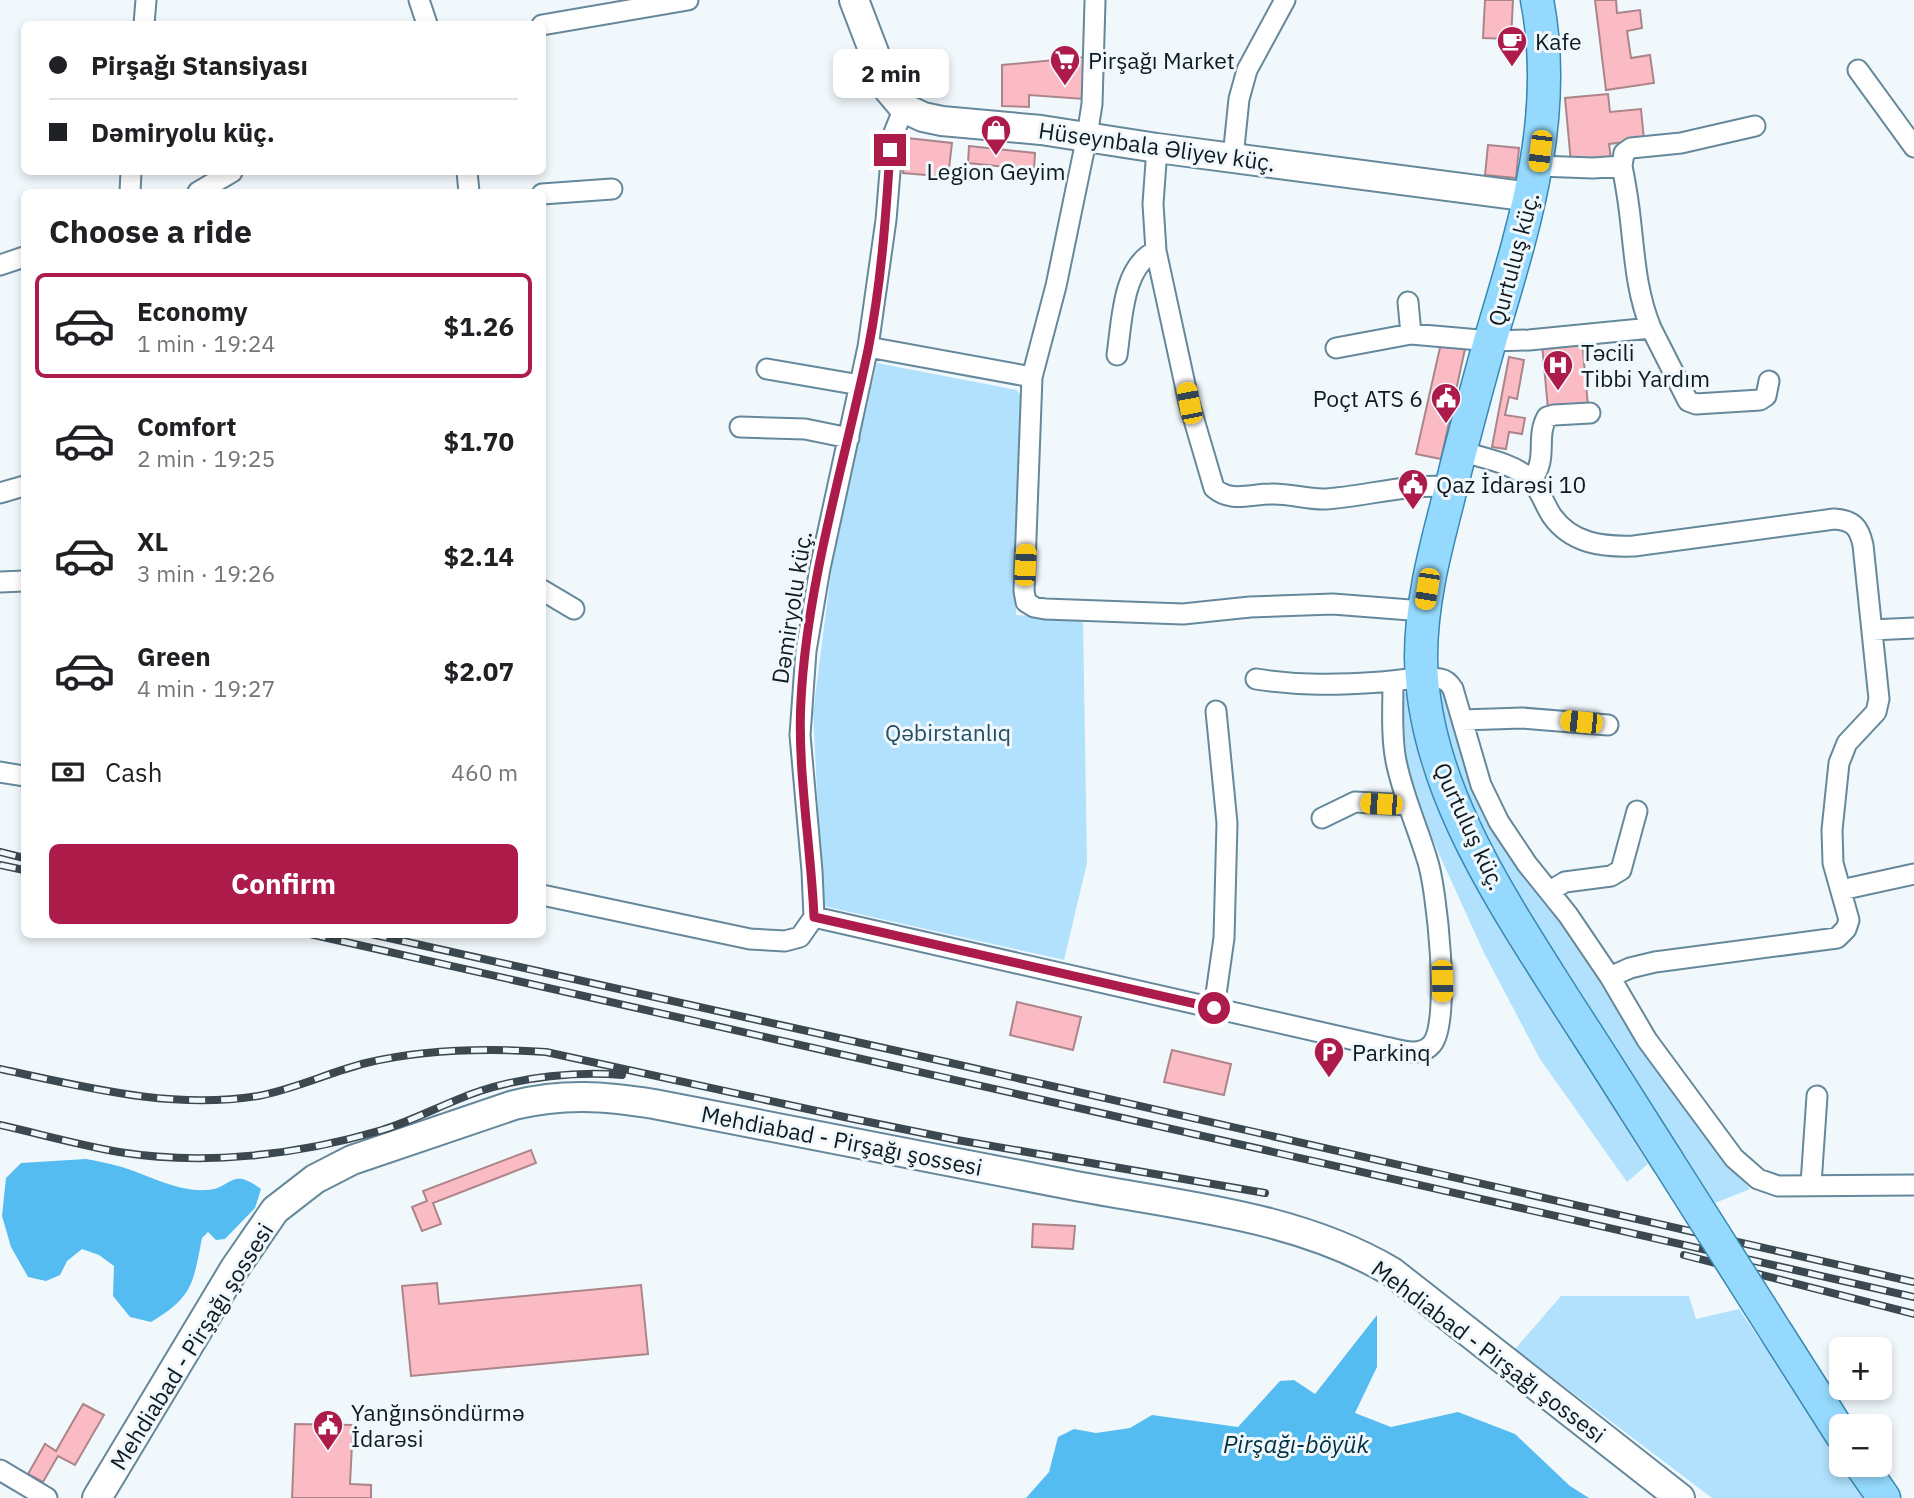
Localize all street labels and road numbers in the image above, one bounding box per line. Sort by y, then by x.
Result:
street label: Hüseynbala Əliyev küç. [1037,115,1277,177]
street label: Qurtuluş küç. [1481,189,1545,329]
street label: Dəmiryolu küç. [764,528,818,686]
street label: Qurtuluş küç. [1427,757,1513,895]
street label: Mehdiabad - Pirşağı şossesi [699,1098,985,1182]
street label: Mehdiabad - Pirşağı şossesi [103,1217,279,1475]
street label: Mehdiabad - Pirşağı şossesi [1366,1253,1612,1449]

